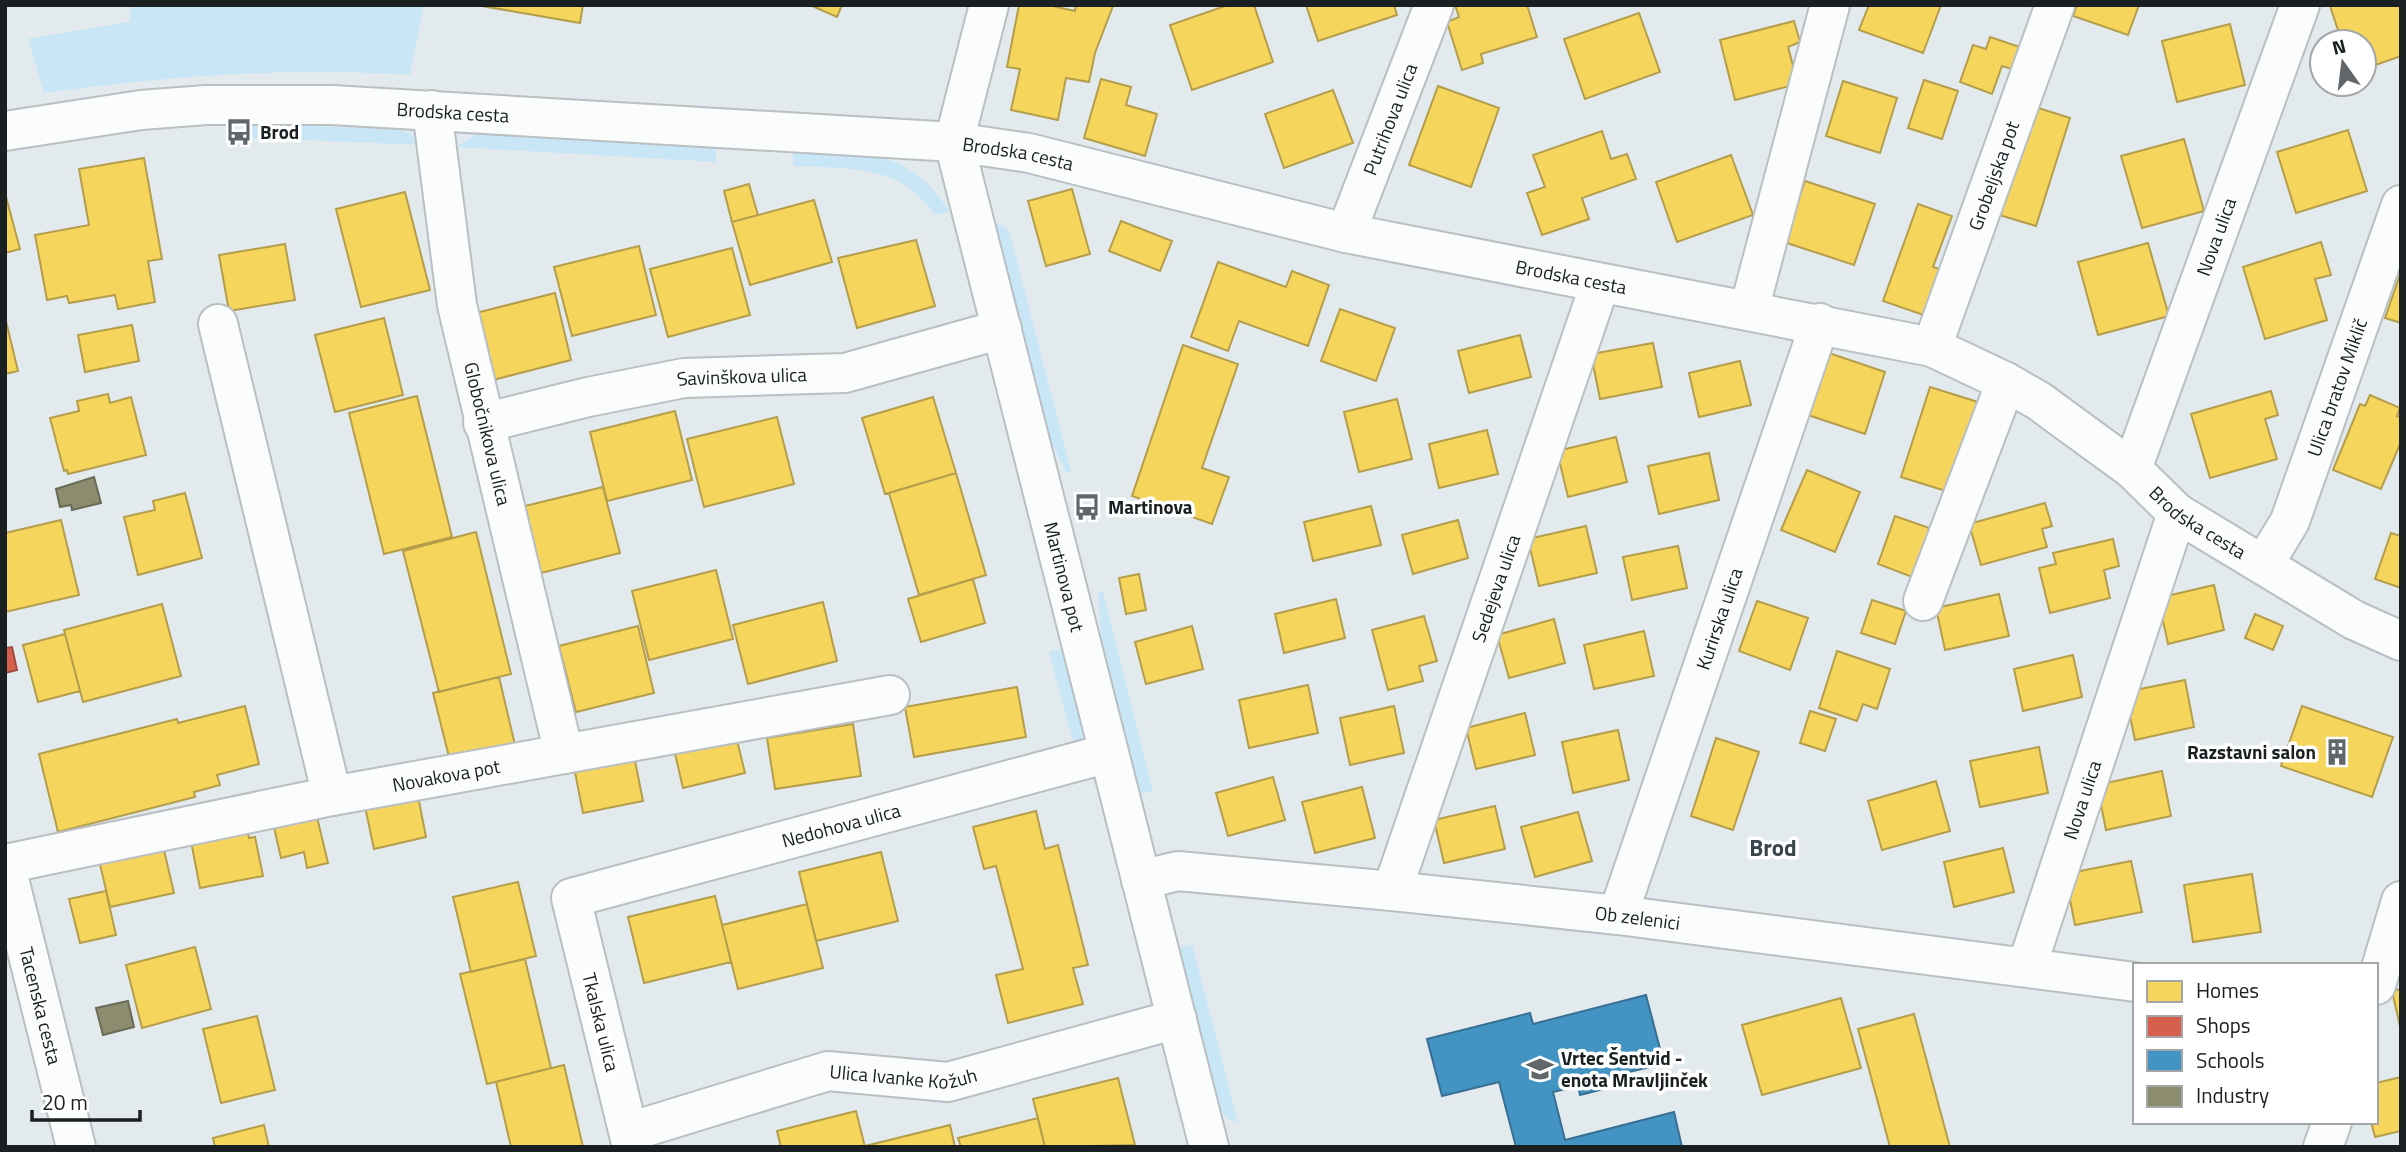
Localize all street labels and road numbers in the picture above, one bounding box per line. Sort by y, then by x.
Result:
street label: Putrihova ulica [1355,58,1424,179]
street label: Brodska cesta [396,94,511,130]
street label: Grobeljska pot [1960,116,2026,234]
street label: Brodska cesta [961,128,1077,178]
street label: Nova ulica [2188,193,2243,280]
street label: Brodska cesta [1513,251,1630,301]
street label: Ulica bratov Miklič [2299,314,2374,460]
street label: Globočnikova ulica [457,359,519,509]
street label: Savinškova ulica [674,359,808,393]
street label: Brodska cesta [2143,478,2252,566]
street label: Martinova pot [1037,519,1093,635]
street label: Sedejeva ulica [1463,530,1527,646]
street label: Kurirska ulica [1688,563,1750,673]
street label: Novakova pot [390,751,503,799]
street label: Nova ulica [2055,756,2108,843]
street label: Nedohova ulica [778,795,904,855]
street label: Ob zelenici [1593,898,1682,937]
street label: Tacenska cesta [12,944,70,1068]
street label: Tkalska ulica [575,969,628,1075]
street label: Ulica Ivanke Kožuh [828,1056,980,1096]

